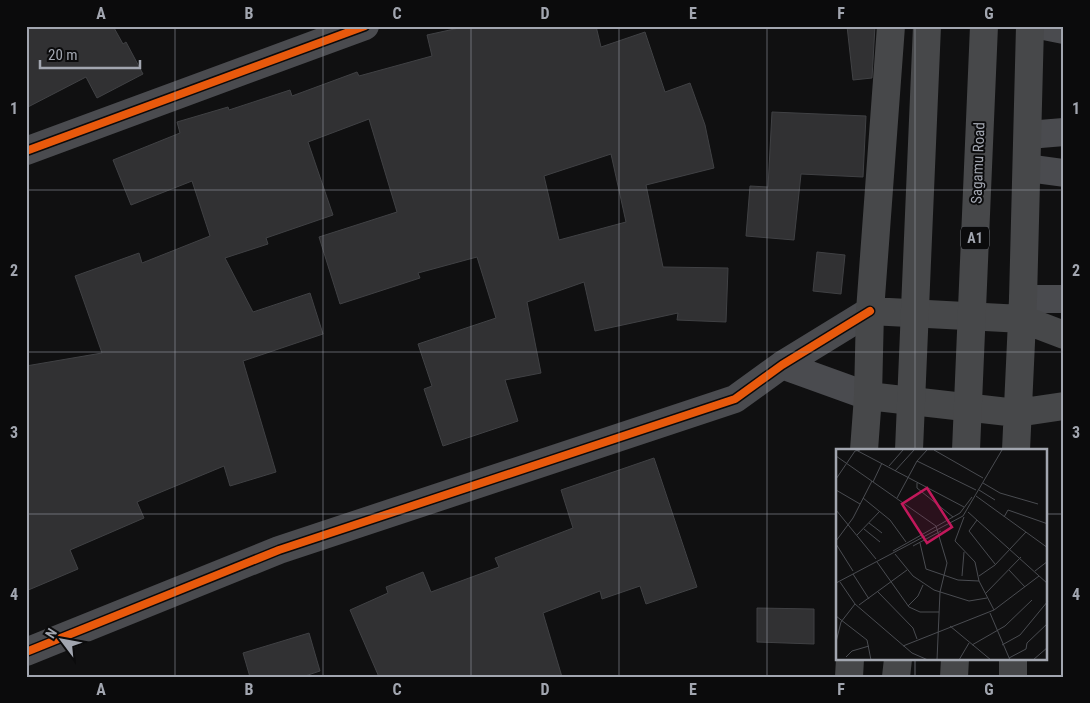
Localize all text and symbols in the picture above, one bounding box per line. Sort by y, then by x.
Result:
text: A [96,4,106,23]
text: B [245,4,254,23]
text: C [392,4,402,23]
text: D [540,4,550,23]
text: E [689,4,697,23]
text: F [837,4,845,23]
text: G [984,4,994,23]
scale bar [40,38,140,70]
text: 20 m [48,46,78,64]
text: 1 [10,99,18,118]
text: 1 [1072,99,1080,118]
street label: Sagamu Road [968,122,988,204]
road number: A1 [961,227,989,250]
text: 2 [10,261,18,280]
text: 2 [1072,261,1080,280]
text: 3 [10,423,18,442]
text: 3 [1072,423,1080,442]
inset map [836,449,1048,660]
text: 4 [10,585,18,604]
text: 4 [1072,585,1080,604]
north arrow [38,616,88,666]
text: N [42,625,60,641]
text: A [96,680,106,699]
text: B [245,680,254,699]
text: C [392,680,402,699]
text: D [540,680,550,699]
text: E [689,680,697,699]
text: F [837,680,845,699]
text: G [984,680,994,699]

